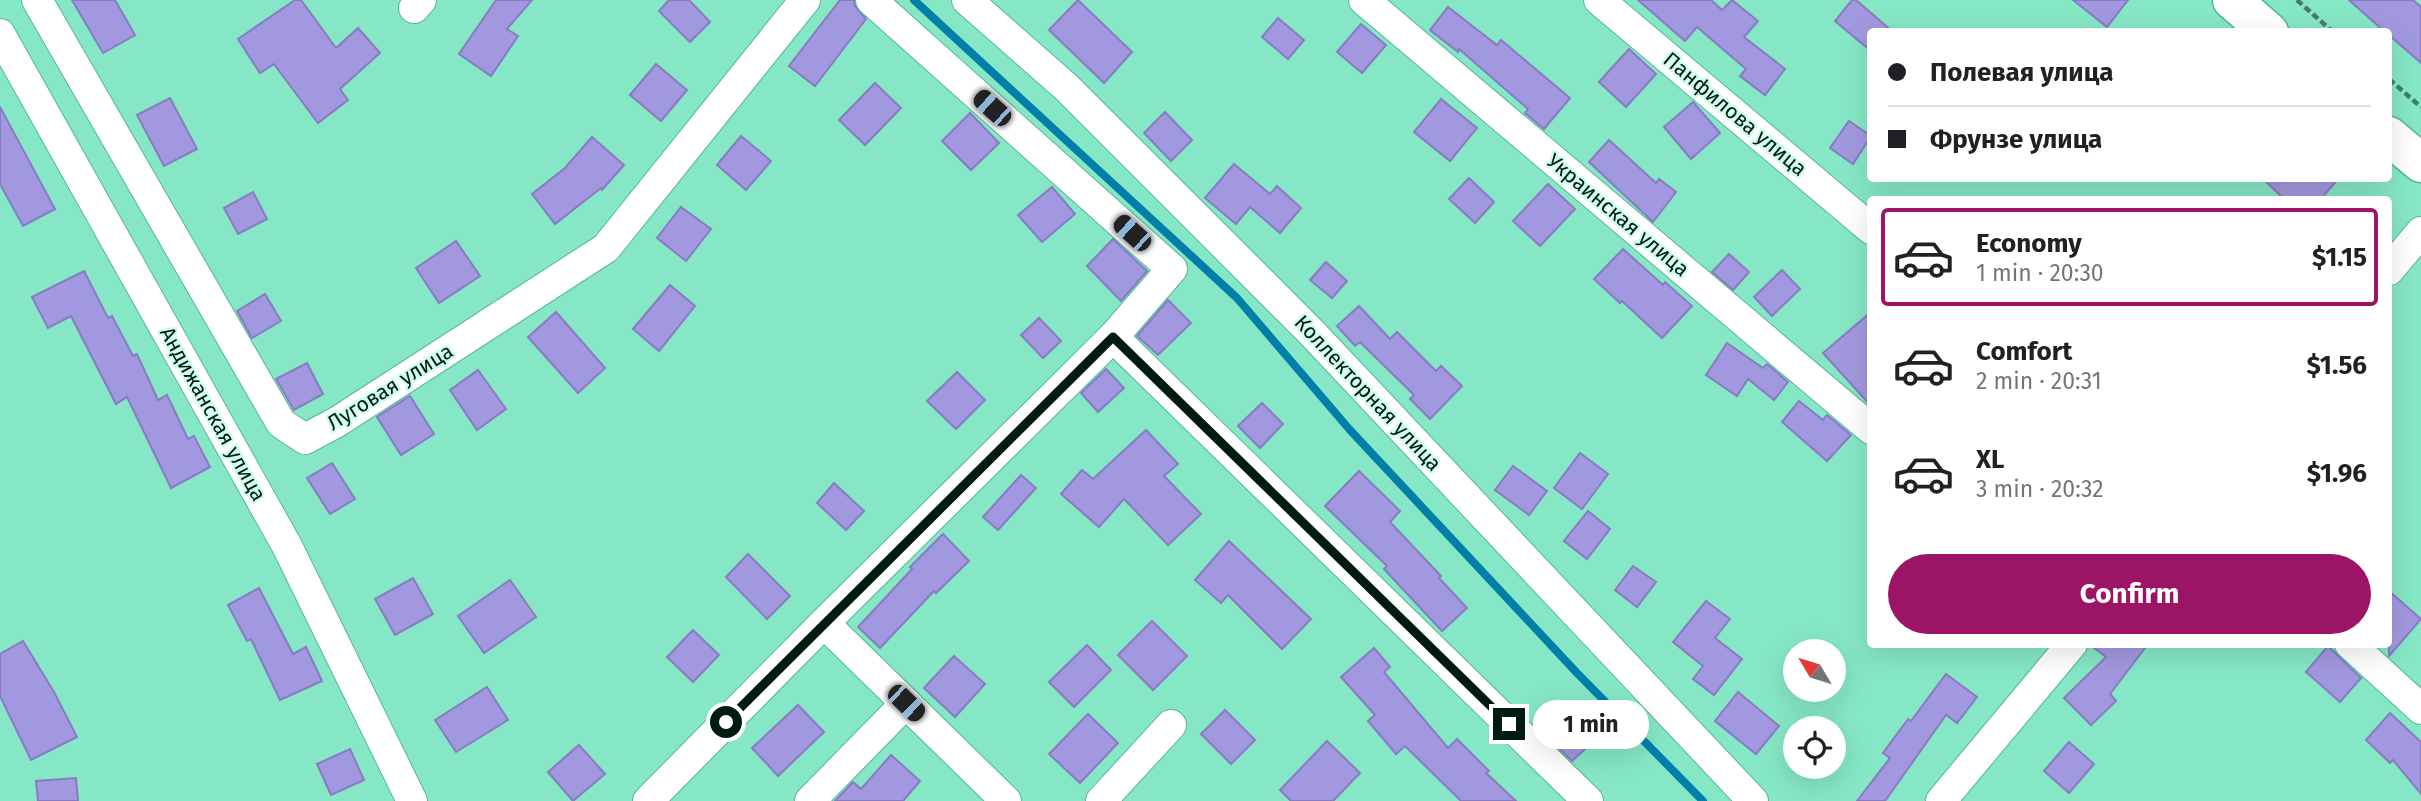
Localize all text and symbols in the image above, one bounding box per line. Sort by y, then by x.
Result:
street label: Панфилова улица [1658,46,1812,182]
text: Полевая улица [1930,57,2113,88]
car [970,86,1015,130]
text: Фрунзе улица [1930,124,2102,155]
street label: Украинская улица [1541,148,1695,282]
car [1110,211,1155,255]
icon: car [1892,226,1955,289]
text: Economy [1976,228,2082,259]
text: $1.15 [2312,242,2367,273]
text: 1 min · 20:30 [1976,259,2104,287]
street label: Коллекторная улица [1289,310,1447,476]
street label: Андижанская улица [154,322,272,506]
icon: car [1892,334,1955,397]
text: Comfort [1976,336,2072,367]
street label: Луговая улица [322,338,458,436]
text: $1.56 [2306,350,2367,381]
text: 2 min · 20:31 [1976,367,2102,395]
icon: car [1892,442,1955,505]
text: XL [1976,444,2004,475]
text: $1.96 [2307,458,2367,489]
text: 3 min · 20:32 [1976,475,2104,503]
button: Confirm [1888,554,2371,634]
north arrow [1783,639,1846,702]
map controls [1783,639,1846,779]
car [884,681,929,725]
callout: 1 min [1534,700,1649,748]
route start [710,706,742,738]
route end [1493,708,1525,740]
text: 1 min [1563,710,1619,738]
button: locate [1783,716,1846,779]

